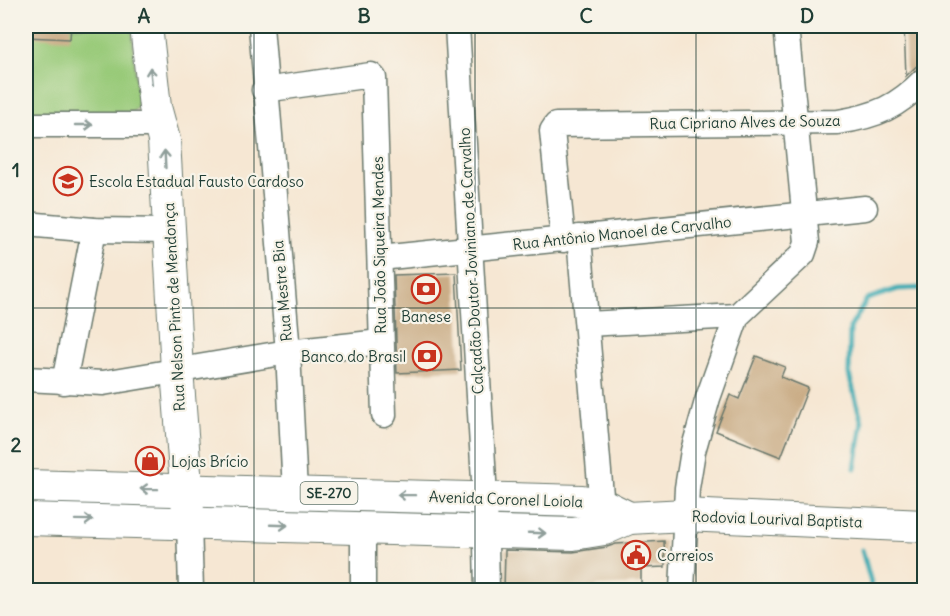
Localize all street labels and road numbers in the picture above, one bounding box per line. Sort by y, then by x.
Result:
street label: Rua Cipriano Alves de Souza [649,111,841,133]
street label: Calçadão Doutor Joviniano de Carvalho [455,127,487,395]
street label: Rua João Siqueira Mendes [368,156,390,334]
street label: Rua Nelson Pinto de Mendonça [159,202,189,412]
street label: Rua Antônio Manoel de Carvalho [512,212,732,254]
street label: Rua Mestre Bia [268,239,296,342]
road number: SE-270 [300,482,358,504]
street label: Avenida Coronel Loiola [429,487,584,511]
street label: Rodovia Lourival Baptista [691,507,863,531]

